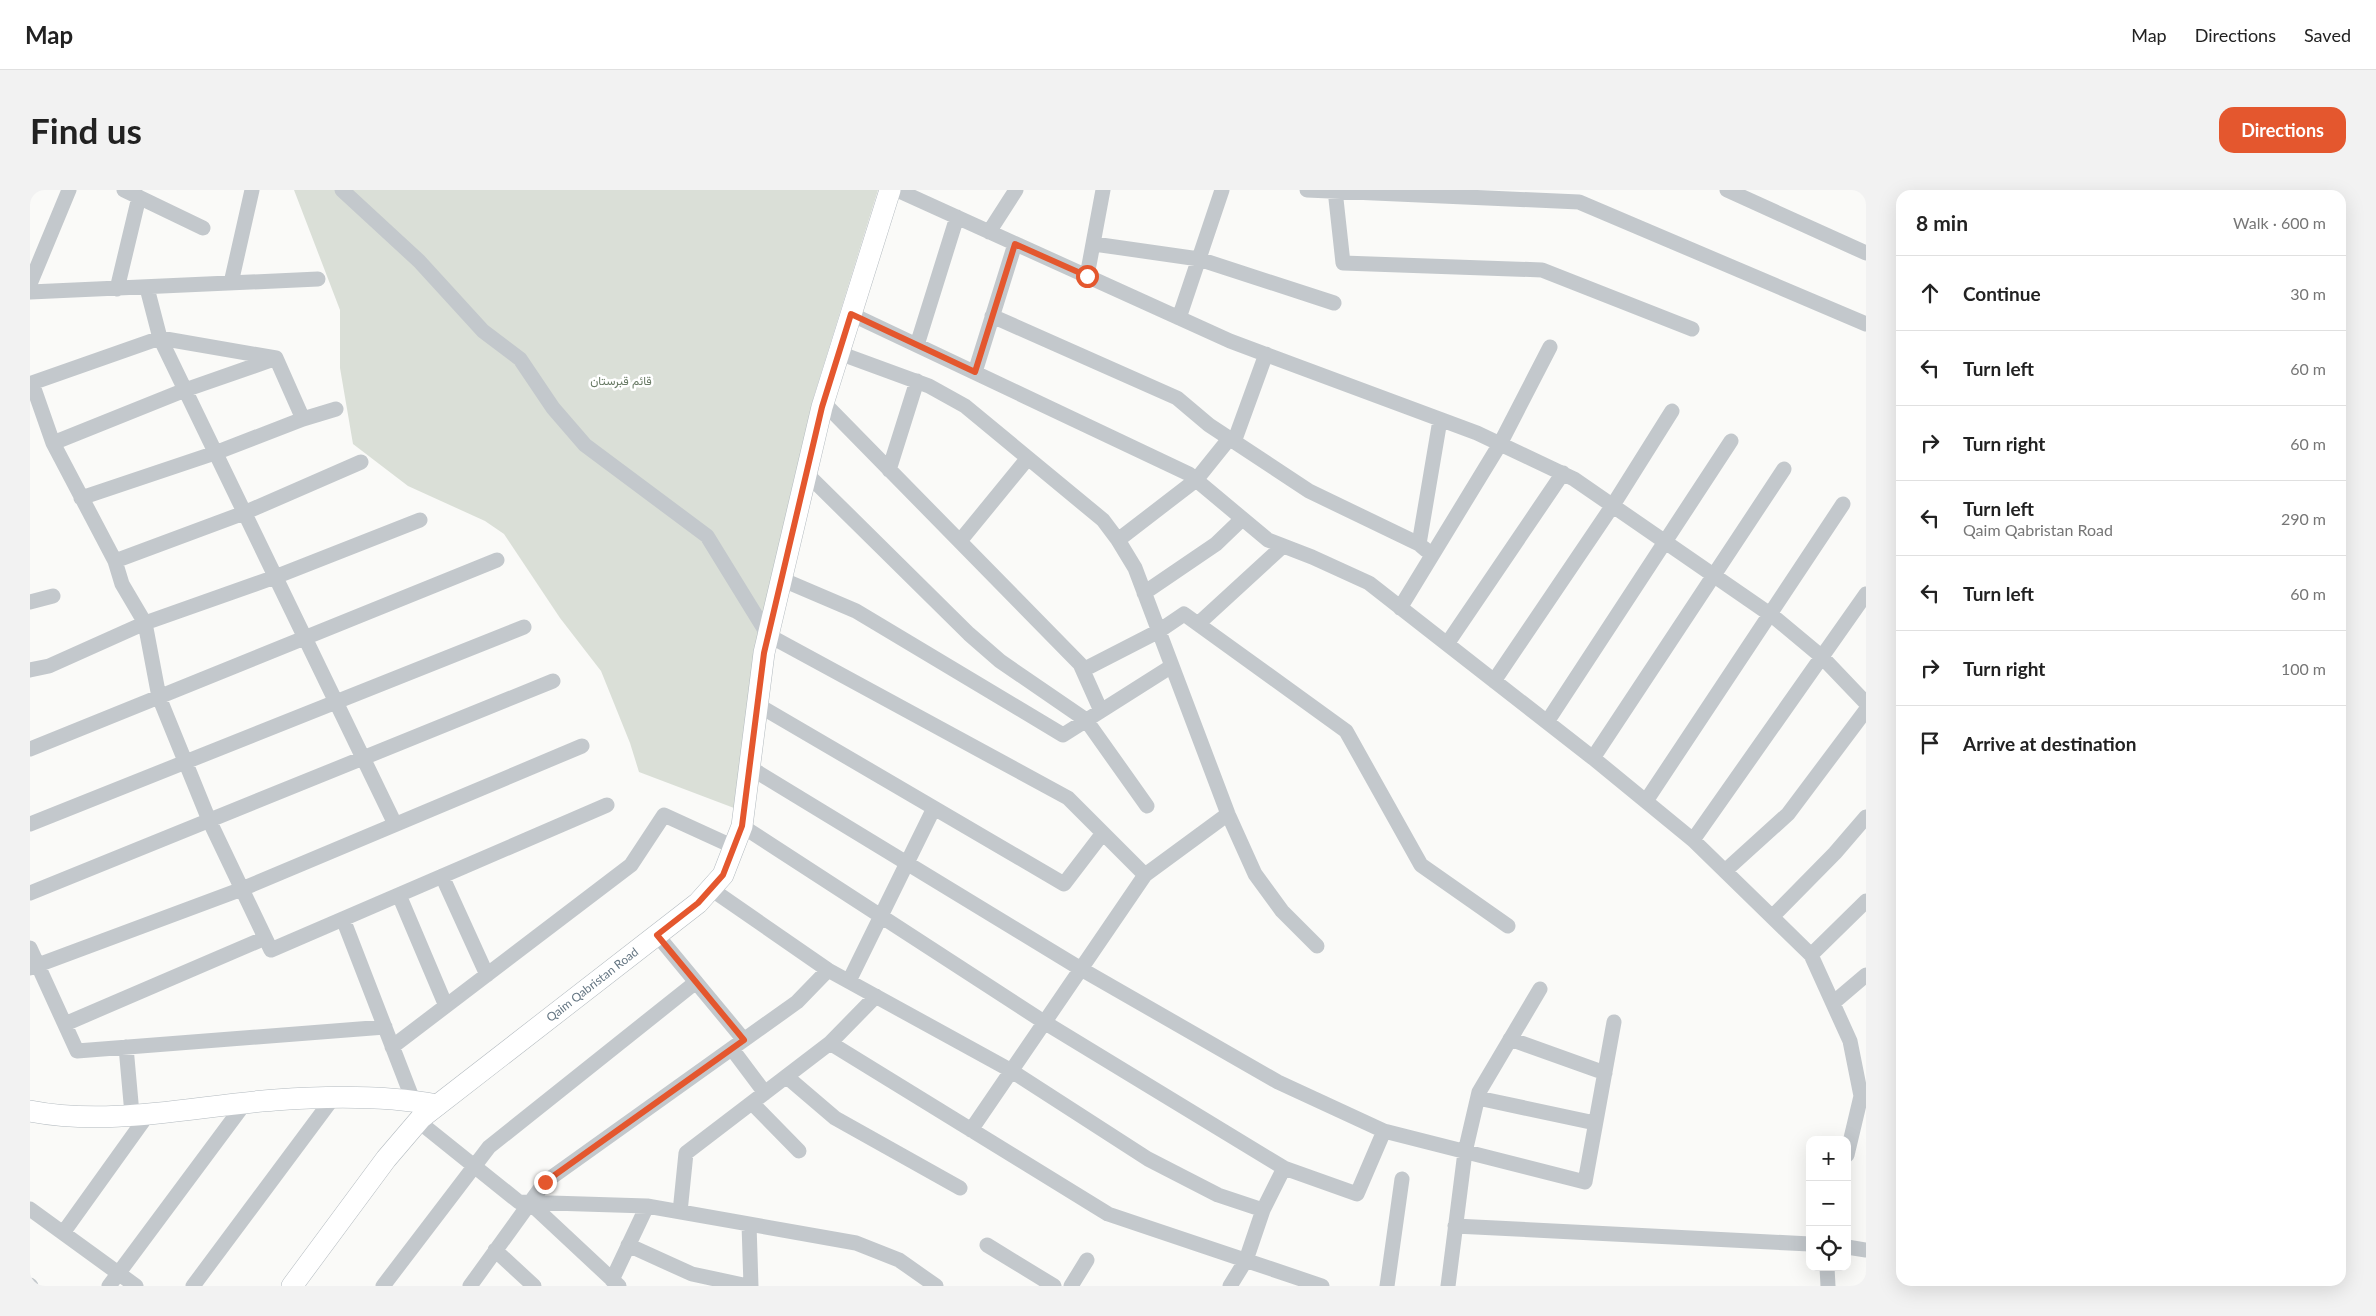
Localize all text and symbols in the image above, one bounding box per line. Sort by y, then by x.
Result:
text: Map [25,20,73,49]
text: Map [2131,24,2167,46]
text: Directions [2195,24,2276,46]
text: Saved [2304,24,2351,46]
button: Directions [2219,107,2346,153]
text: Find us [30,109,142,151]
text: 8 min [1916,210,1968,235]
text: Walk · 600 m [2233,213,2326,232]
route start [1076,265,1099,288]
icon: ahead [1916,279,1944,307]
text: Continue [1963,282,2041,305]
text: 30 m [2290,284,2326,303]
icon: left [1916,354,1944,382]
text: Turn left [1963,357,2034,380]
text: 60 m [2290,359,2326,378]
park label: قائم قبرستان [590,373,652,389]
icon: right [1916,429,1944,457]
text: Turn right [1963,432,2045,455]
text: 60 m [2290,434,2326,453]
text: Turn left [1963,497,2034,520]
icon: left [1916,504,1944,532]
text: 290 m [2281,509,2326,528]
text: Qaim Qabristan Road [1963,520,2113,539]
icon: left [1916,579,1944,607]
text: Turn left [1963,582,2034,605]
text: 60 m [2290,584,2326,603]
icon: right [1916,654,1944,682]
text: Turn right [1963,657,2045,680]
text: 100 m [2281,659,2326,678]
icon: arrive [1916,729,1944,757]
text: Arrive at destination [1963,732,2136,755]
street label: Qaim Qabristan Road [543,944,641,1025]
map controls [1806,1136,1851,1271]
button: + [1806,1136,1851,1181]
route end [534,1171,557,1194]
button: − [1806,1181,1851,1226]
button: locate [1806,1226,1851,1271]

